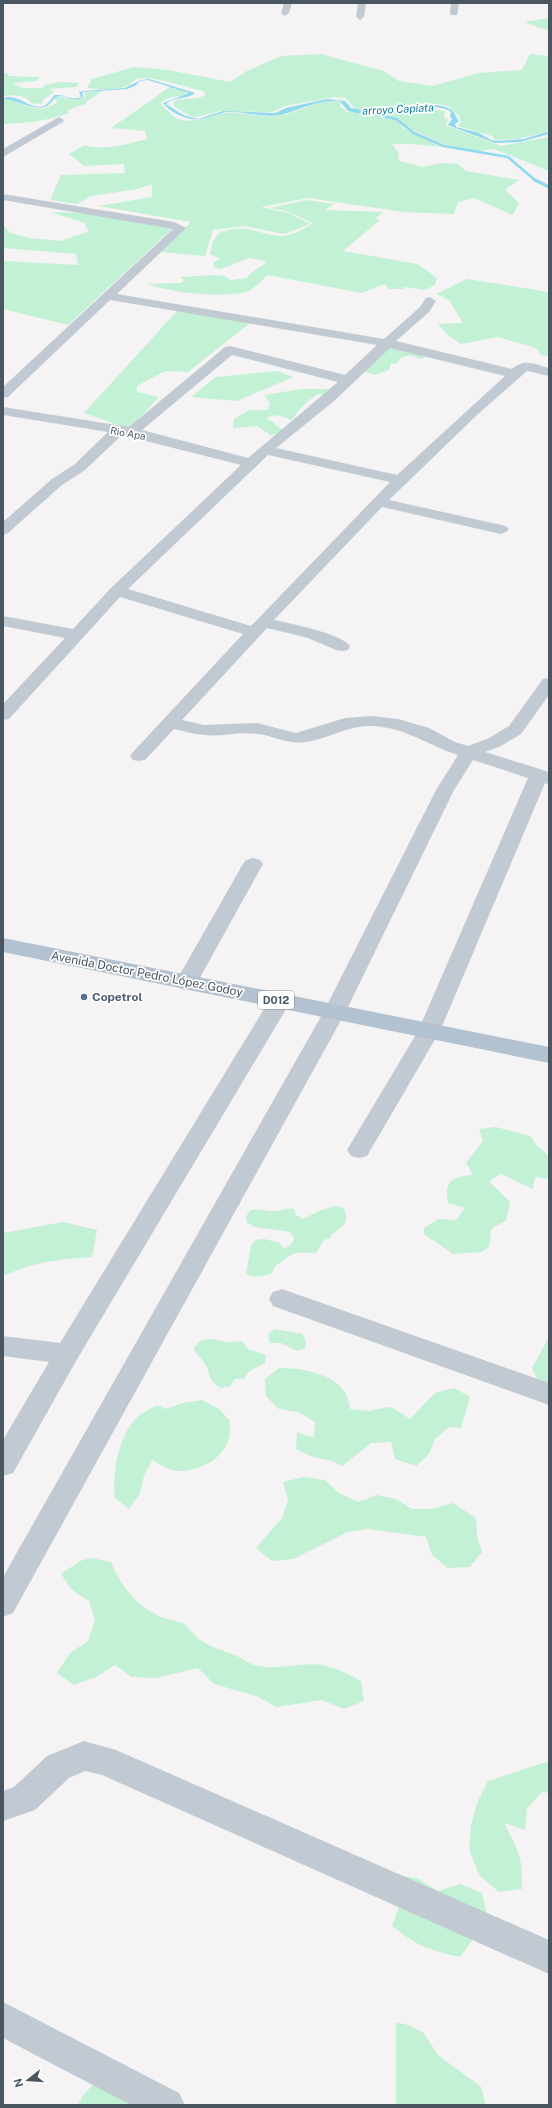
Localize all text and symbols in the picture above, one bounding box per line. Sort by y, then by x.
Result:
water label: arroyo Capiata [362,101,434,117]
street label: Rio Apa [109,424,147,442]
street label: Avenida Doctor Pedro López Godoy [50,949,245,1000]
place label: Copetrol [92,990,142,1004]
road number: D012 [258,991,294,1009]
marker: Copetrol [79,992,89,1002]
north arrow [8,2060,48,2100]
text: N [11,2077,25,2089]

